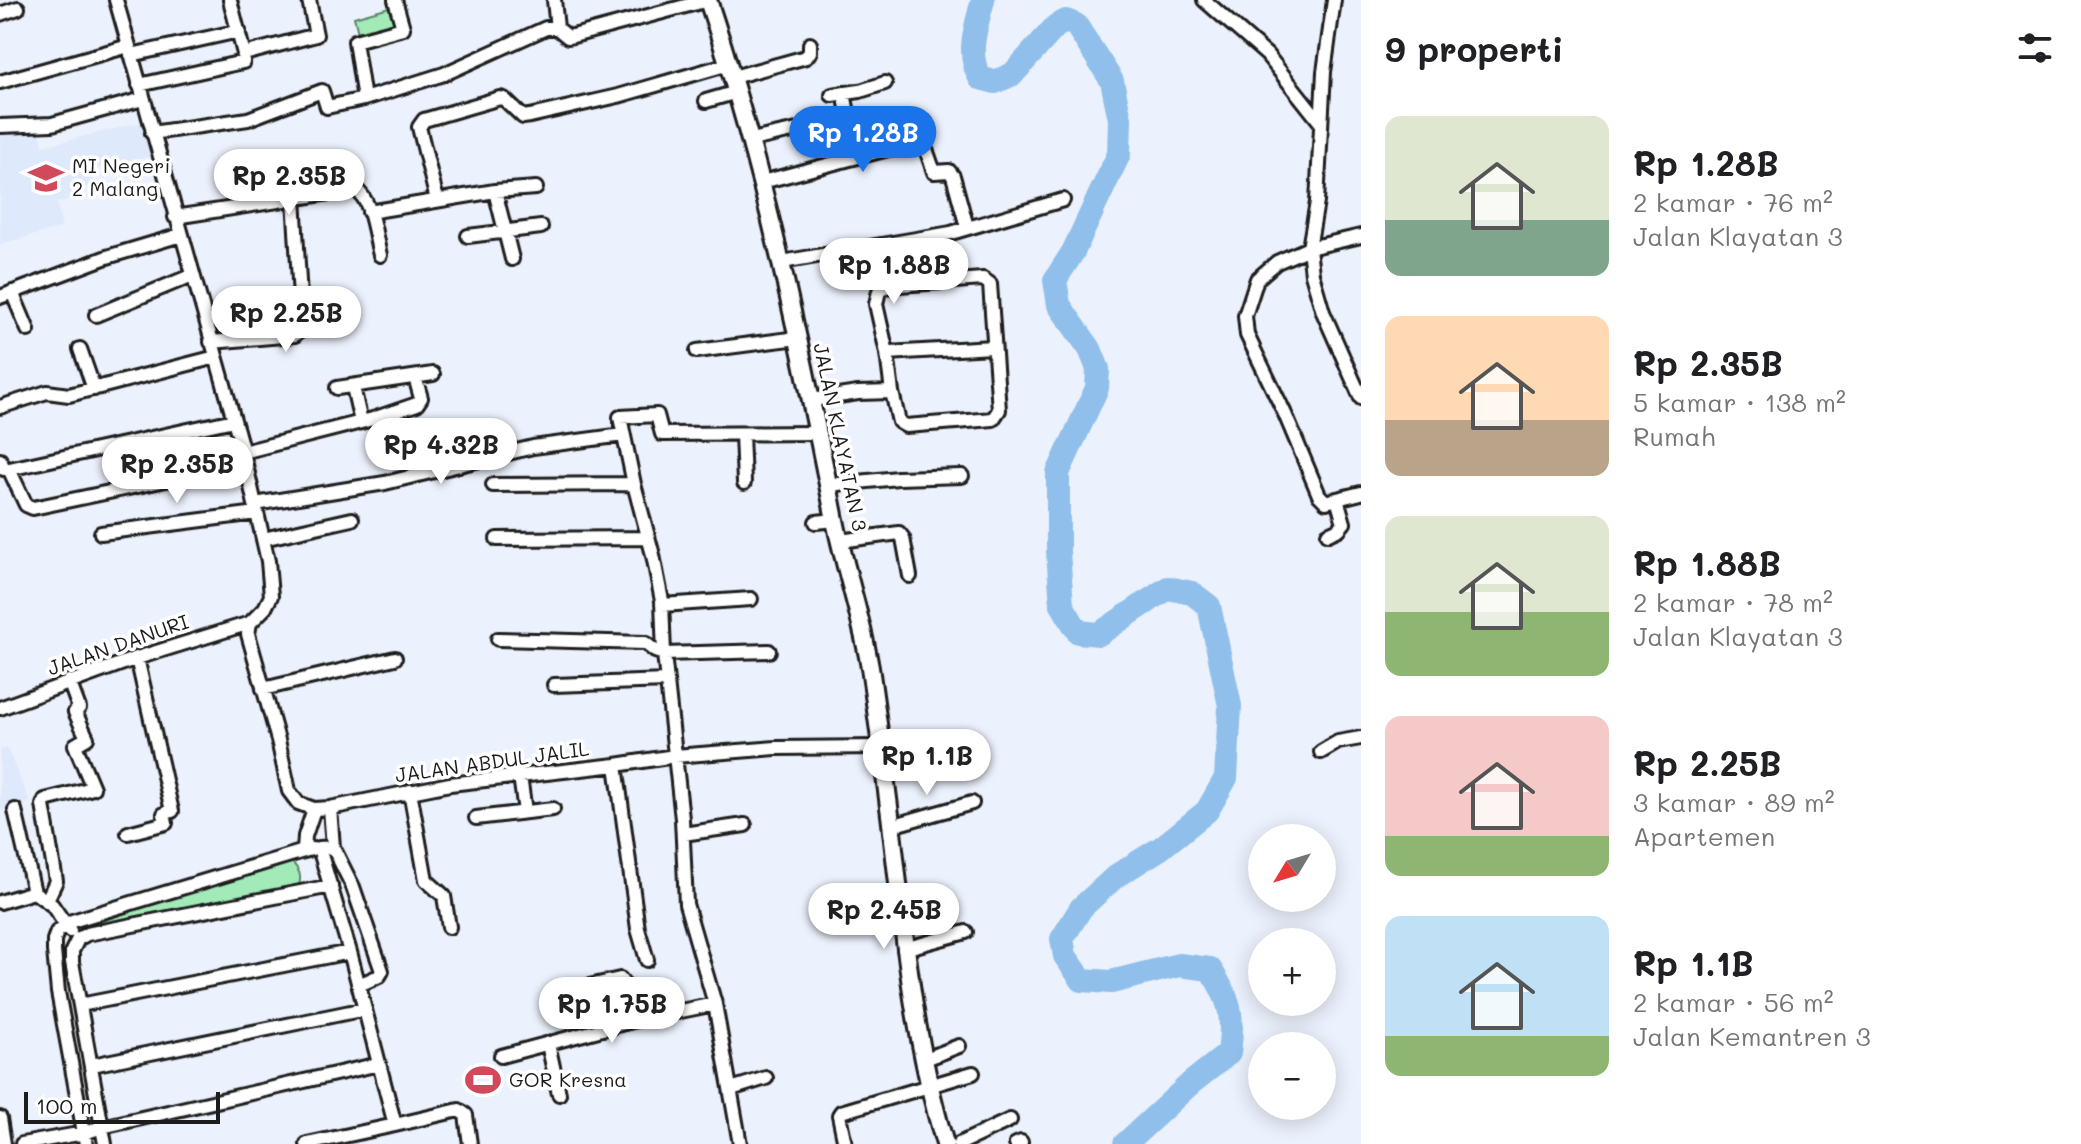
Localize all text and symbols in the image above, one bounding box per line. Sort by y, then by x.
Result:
text: 9 properti [1385,26,1563,71]
icon: filters [2013,26,2057,70]
pin: Rp 1.28B [780,106,946,174]
text: Rp 1.28B [807,115,919,149]
text: Rp 1.28B [1633,140,1779,185]
icon: home [1449,148,1545,244]
pin: Rp 2.35B [206,149,372,217]
place label: MI Negeri 2 Malang [72,152,170,201]
text: Rp 2.35B [232,158,346,192]
school or university icon: MI Negeri 2 Malang [27,159,65,197]
text: 2 kamar · 76 m² [1633,185,1833,219]
text: Jalan Klayatan 3 [1633,219,1843,253]
pin: Rp 1.88B [811,238,977,306]
text: Rp 1.88B [837,247,951,281]
pin: Rp 2.25B [203,286,369,354]
text: Rp 2.25B [229,295,343,329]
street label: JALAN KLAYATAN 3 [808,340,874,533]
text: Rp 2.35B [1633,340,1783,385]
icon: home [1449,348,1545,444]
text: 5 kamar · 138 m² [1633,385,1846,419]
pin: Rp 4.32B [358,418,524,486]
text: Rumah [1633,419,1715,453]
text: Rp 4.32B [383,427,499,461]
pin: Rp 2.35B [94,437,260,505]
text: Rp 2.35B [120,446,234,480]
text: Rp 1.88B [1633,540,1781,585]
icon: home [1449,548,1545,644]
text: 2 kamar · 78 m² [1633,585,1833,619]
street label: JALAN DANURI [44,608,192,680]
text: Jalan Klayatan 3 [1633,619,1843,653]
pin: Rp 1.1B [853,729,1001,797]
street label: JALAN ABDUL JALIL [393,734,591,787]
text: Rp 1.1B [881,738,973,772]
text: Rp 2.25B [1633,740,1781,785]
icon: home [1449,748,1545,844]
text: 3 kamar · 89 m² [1633,785,1834,819]
text: Apartemen [1633,819,1775,853]
north arrow [1248,824,1336,912]
map controls [1248,824,1336,1120]
pin: Rp 2.45B [801,883,967,951]
text: Rp 2.45B [826,892,942,926]
button: + [1248,928,1336,1016]
text: Rp 1.1B [1633,940,1754,985]
icon: home [1449,948,1545,1044]
pin: Rp 1.75B [529,977,695,1045]
text: 2 kamar · 56 m² [1633,985,1834,1019]
text: Rp 1.75B [557,986,667,1020]
text: Jalan Kemantren 3 [1633,1019,1871,1053]
button: − [1248,1032,1336,1120]
sports icon: GOR Kresna [464,1061,502,1099]
place label: GOR Kresna [509,1066,627,1092]
scale bar [24,1088,220,1124]
text: 100 m [36,1091,98,1120]

